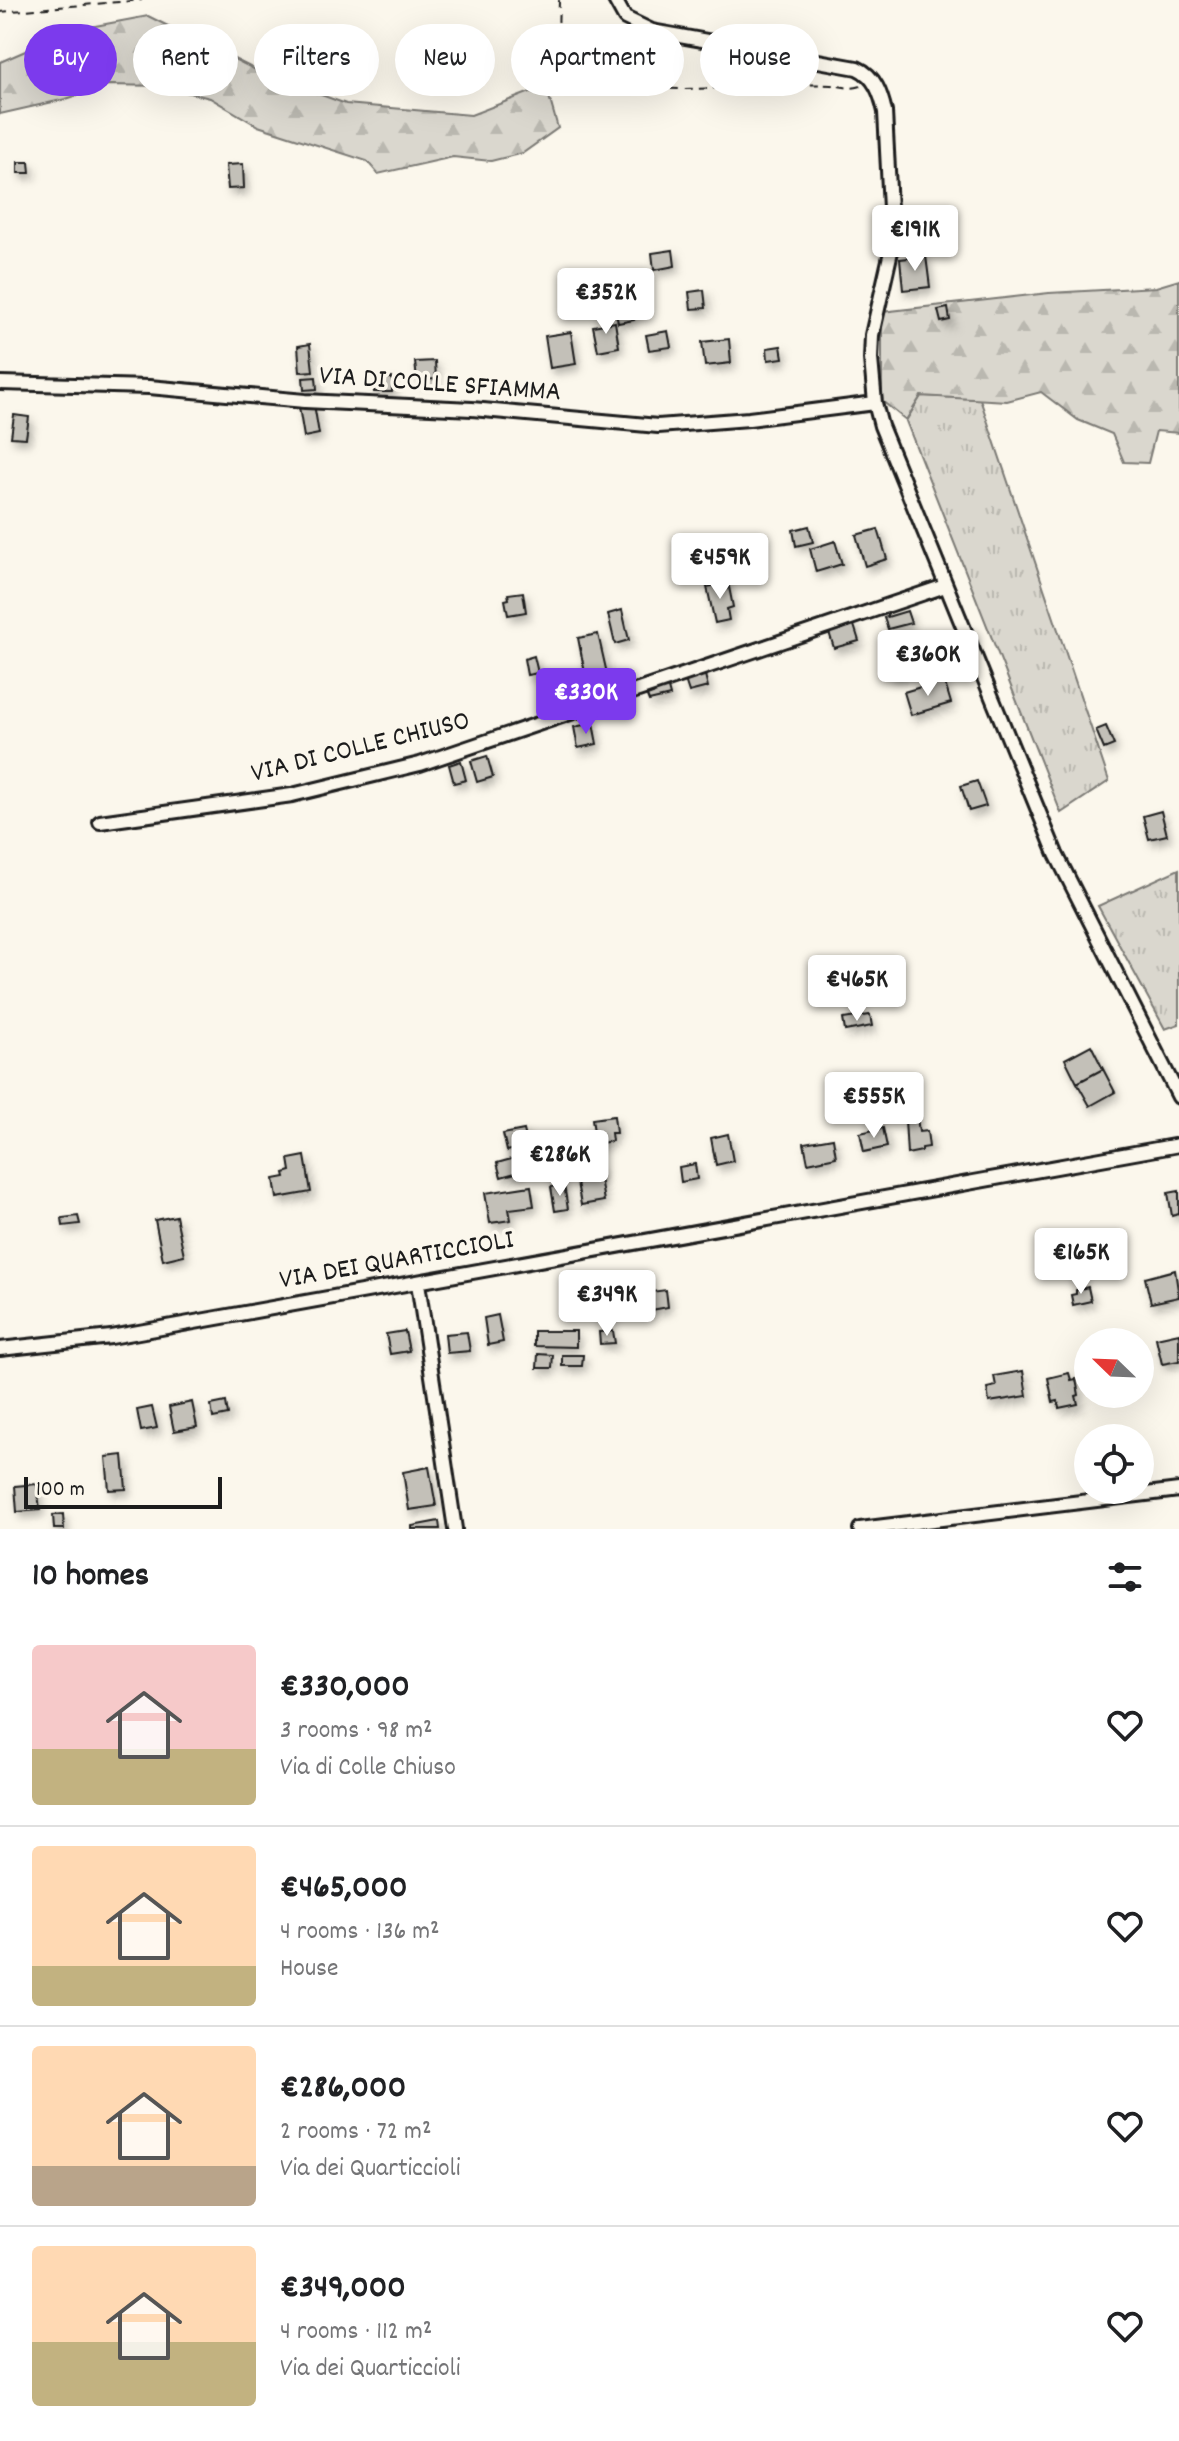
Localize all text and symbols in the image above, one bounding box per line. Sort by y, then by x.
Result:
chip: Buy [24,24,117,96]
chip: Rent [133,24,238,96]
chip: Filters [254,24,379,96]
chip: New [395,24,495,96]
chip: Apartment [511,24,684,96]
chip: House [700,24,819,96]
pin: €191K [859,205,971,273]
text: €191K [890,212,940,249]
pin: €352K [550,268,662,336]
text: €352K [575,275,637,312]
street label: VIA DI COLLE SFIAMMA [318,358,562,414]
pin: €459K [664,533,776,601]
text: €459K [689,540,751,577]
pin: €360K [872,630,984,698]
text: €360K [896,637,960,674]
pin: €330K [530,668,642,736]
text: €330K [554,675,618,712]
street label: VIA DI COLLE CHIUSO [247,702,475,796]
pin: €465K [801,955,913,1023]
text: €465K [826,962,888,999]
pin: €555K [818,1072,930,1140]
text: €555K [843,1079,905,1116]
pin: €286K [504,1130,616,1198]
text: €286K [529,1137,591,1174]
street label: VIA DEI QUARTICCIOLI [277,1222,518,1302]
pin: €165K [1025,1228,1137,1296]
text: €165K [1053,1235,1110,1272]
pin: €349K [551,1270,663,1338]
text: €349K [577,1277,637,1314]
north arrow [1074,1328,1154,1408]
map controls [1074,1328,1154,1504]
button: locate [1074,1424,1154,1504]
scale bar [24,1473,222,1509]
text: 100 m [36,1475,85,1506]
text: 10 homes [32,1553,149,1602]
icon: filters [1103,1555,1147,1599]
text: €330,000 [280,1664,410,1713]
icon: home [96,1677,192,1773]
icon: heart [1103,1703,1147,1747]
text: 3 rooms · 98 m² [280,1713,433,1750]
text: Via di Colle Chiuso [280,1750,456,1787]
text: €465,000 [280,1865,408,1914]
icon: home [96,1878,192,1974]
icon: heart [1103,1904,1147,1948]
text: 4 rooms · 136 m² [280,1914,439,1951]
text: House [280,1951,338,1988]
text: €286,000 [280,2065,406,2114]
icon: home [96,2078,192,2174]
icon: heart [1103,2104,1147,2148]
text: 2 rooms · 72 m² [280,2114,431,2151]
text: Via dei Quarticcioli [280,2151,461,2188]
text: €349,000 [280,2265,406,2314]
icon: home [96,2278,192,2374]
icon: heart [1103,2304,1147,2348]
text: 4 rooms · 112 m² [280,2314,432,2351]
text: Via dei Quarticcioli [280,2351,461,2388]

